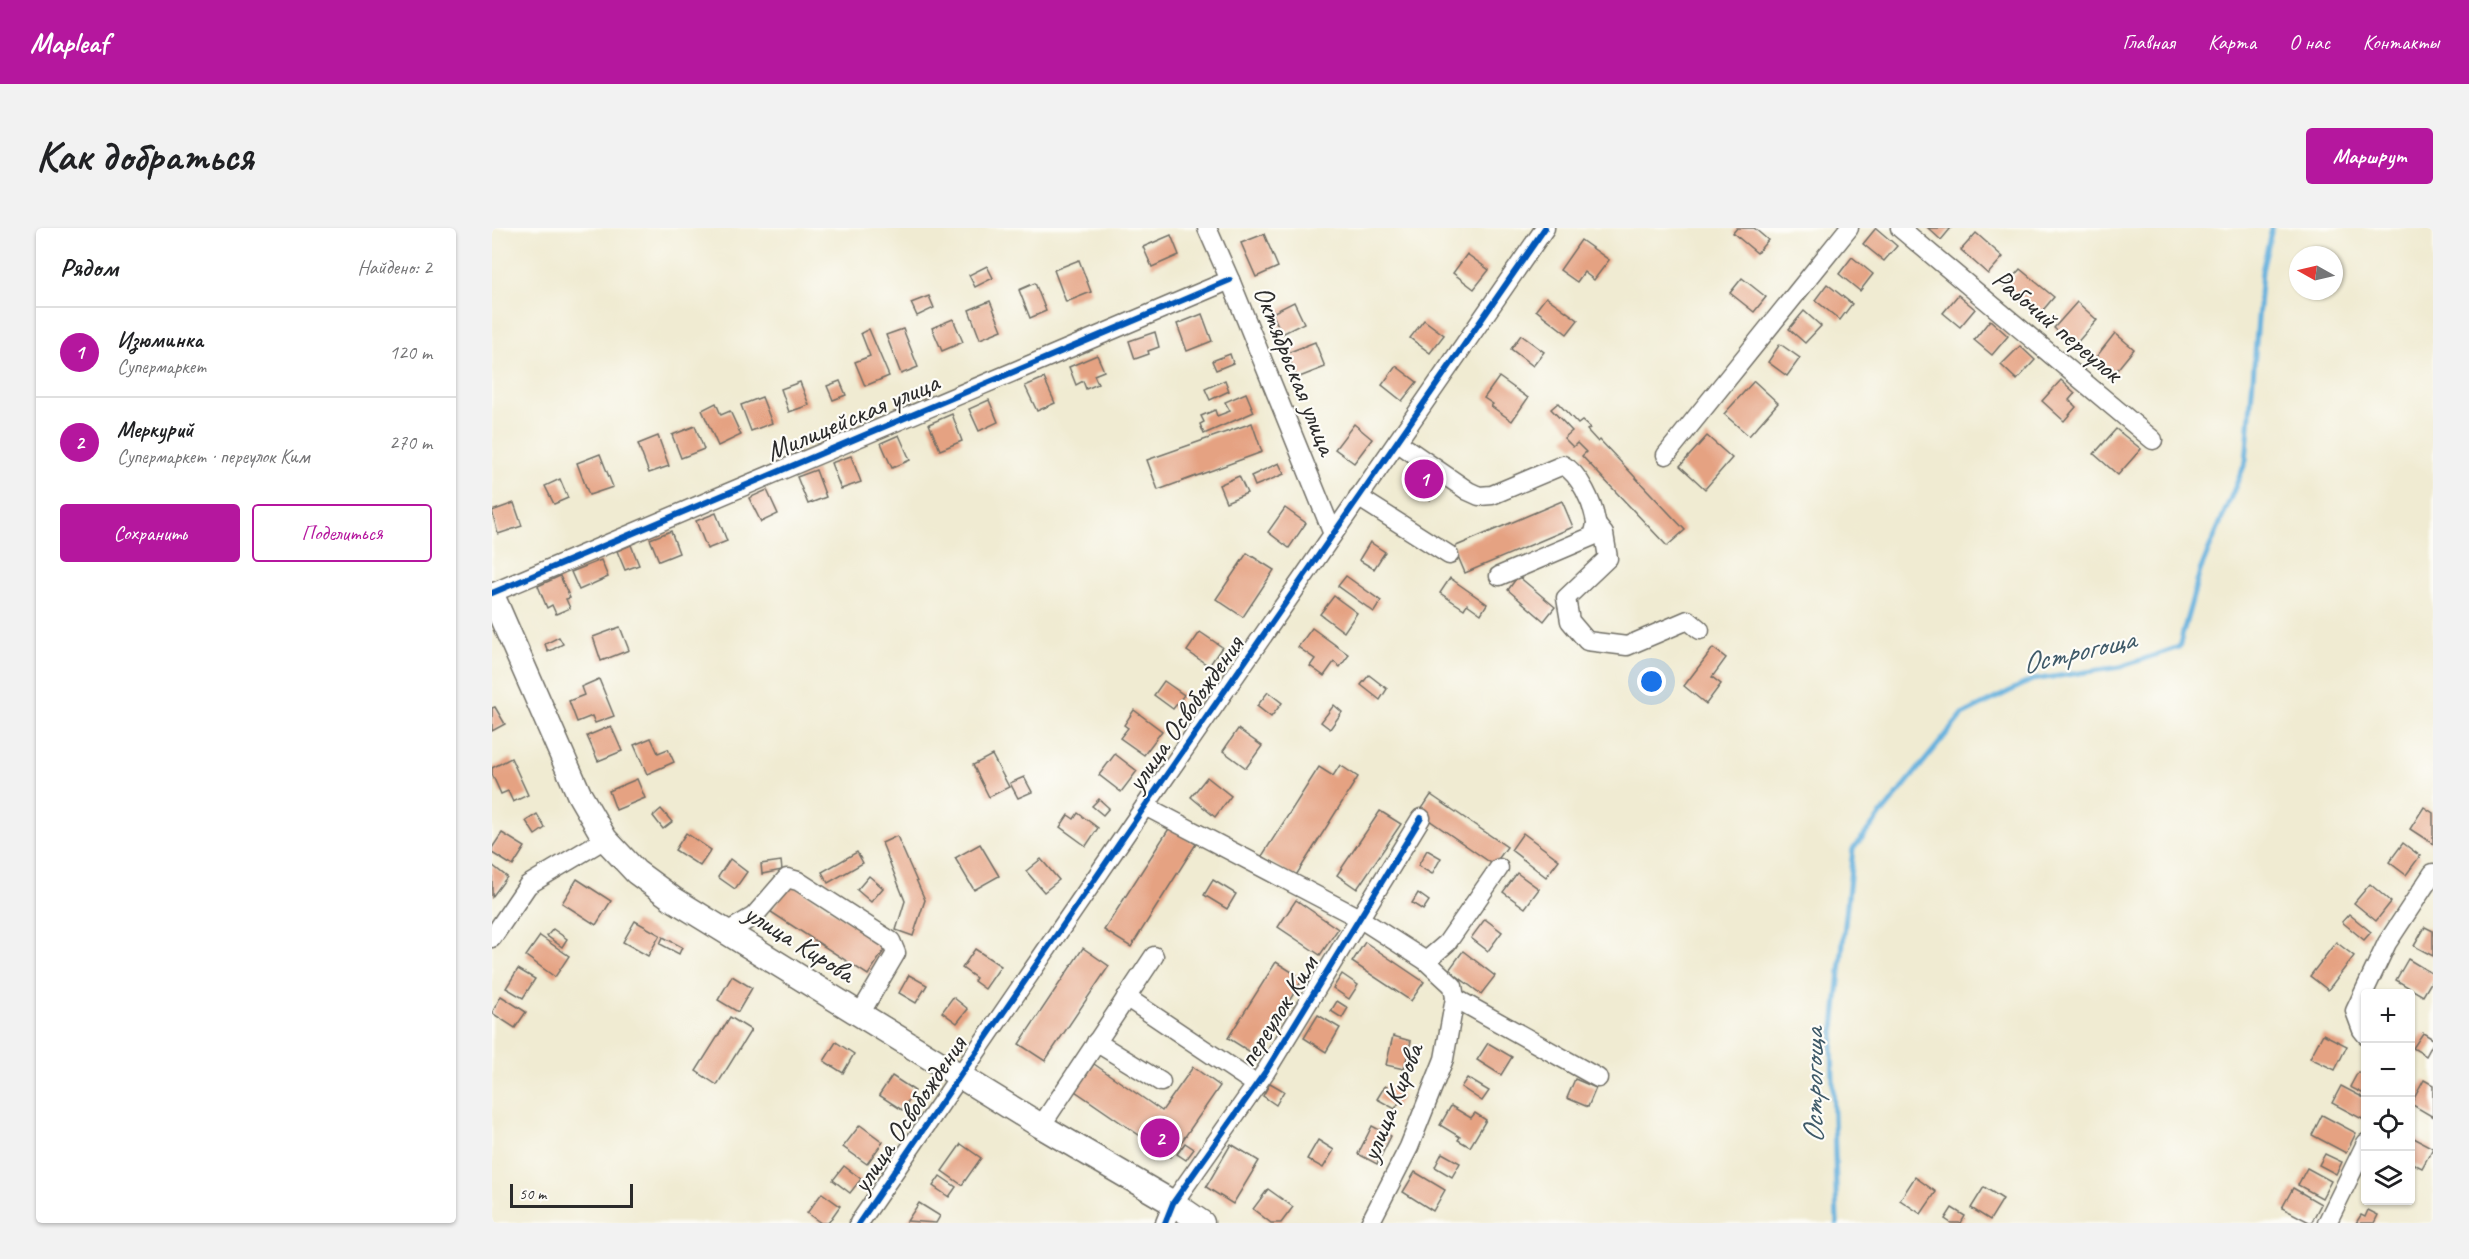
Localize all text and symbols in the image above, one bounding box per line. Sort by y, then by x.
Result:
text: Mapleaf [30,25,108,60]
text: Главная [2122,29,2175,55]
text: Карта [2208,29,2256,55]
text: О нас [2289,29,2330,55]
text: Контакты [2363,29,2439,55]
button: Маршрут [2306,128,2433,184]
text: Как добраться [36,130,253,183]
north arrow [2289,246,2343,300]
text: Рядом [60,251,118,284]
text: Найдено: 2 [357,255,432,280]
street label: Рабочий переулок [1986,261,2132,392]
street label: Октябрьская улица [1246,281,1346,462]
text: Изюминка [117,326,203,354]
text: 1 [75,340,84,365]
text: 120 m [389,340,432,365]
text: Супермаркет [117,354,206,379]
street label: Милицейская улица [760,364,946,469]
text: Меркурий [117,416,193,444]
text: 2 [75,430,84,455]
text: 270 m [389,430,432,455]
text: Супермаркет · переулок Ким [117,444,309,469]
pin: 1 [1404,456,1444,502]
button: Сохранить [60,504,240,562]
button: Поделиться [252,504,432,562]
water label: Острогоща [2018,619,2142,682]
street label: улица Освобождения [1117,627,1252,799]
your location [1637,667,1666,696]
street label: улица Кирова [736,894,864,991]
street label: переулок Ким [1229,947,1327,1074]
map controls [2361,989,2415,1205]
button: + [2361,989,2415,1043]
water label: Острогоща [1794,1025,1832,1143]
street label: улица Освобождения [842,1027,975,1201]
street label: улица Кирова [1351,1036,1432,1168]
button: − [2361,1043,2415,1097]
button: locate [2361,1097,2415,1151]
pin: 2 [1140,1116,1180,1160]
button: layers [2361,1151,2415,1205]
scale bar [510,1181,633,1208]
text: 50 m [519,1184,546,1204]

